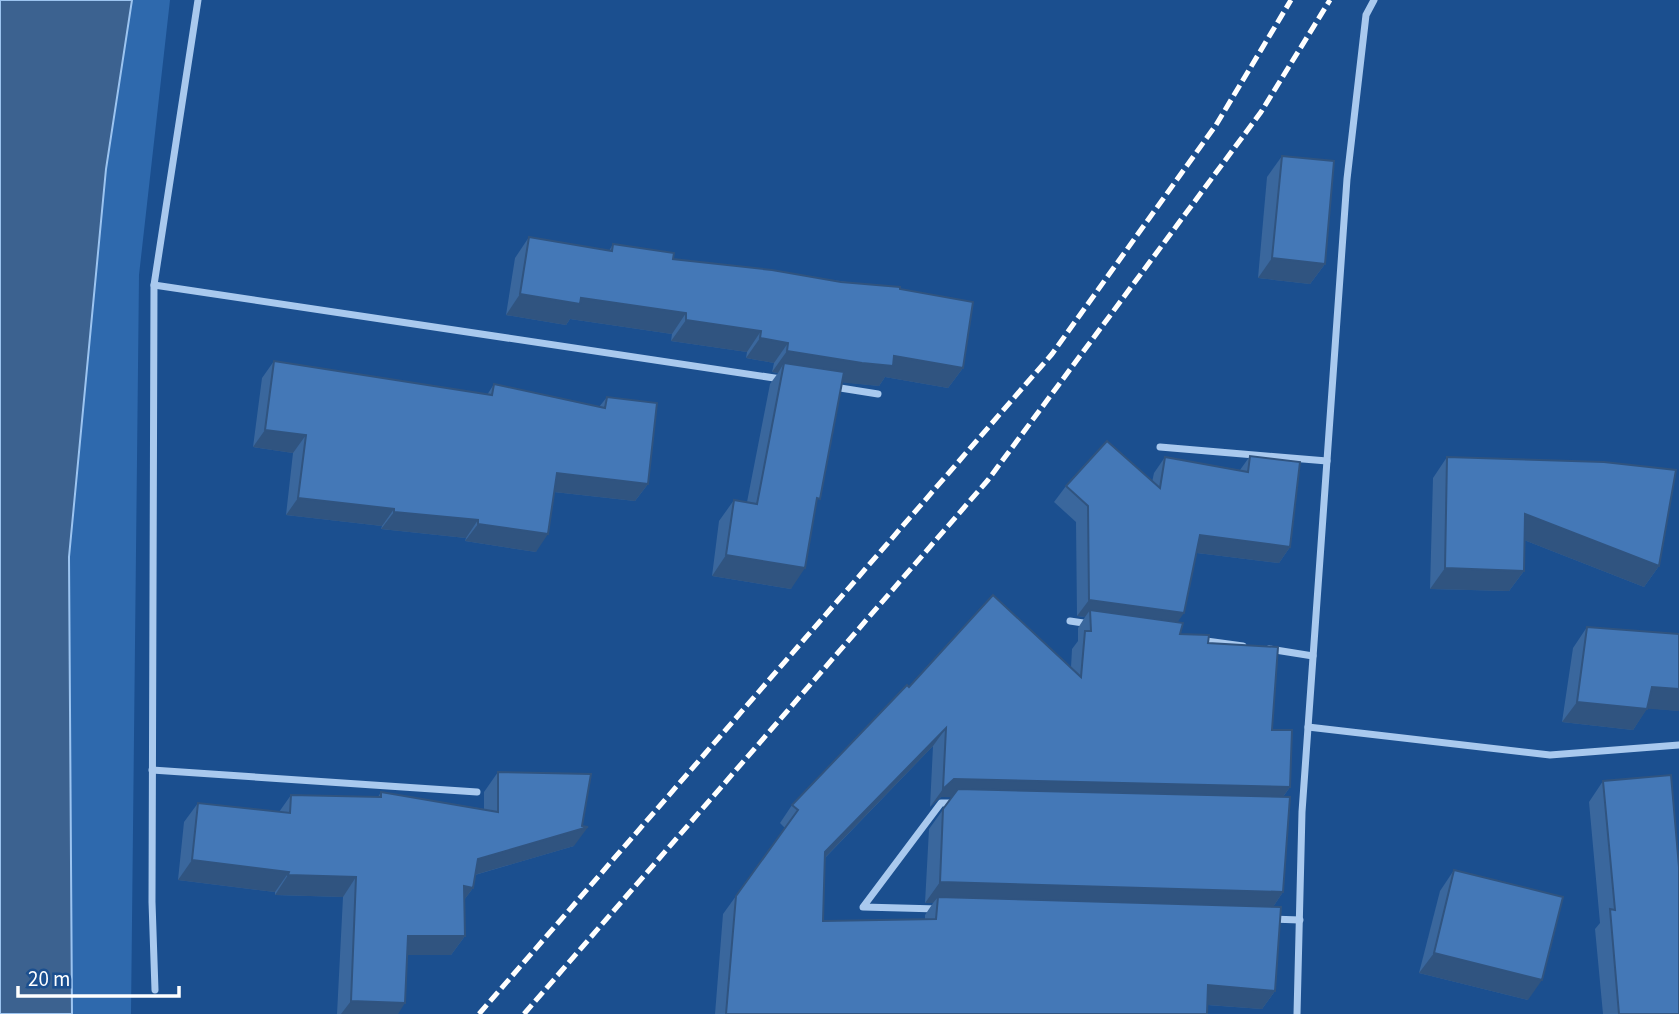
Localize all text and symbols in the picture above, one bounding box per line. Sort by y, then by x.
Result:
scale bar [18,954,178,998]
text: 20 m [28,964,70,994]

